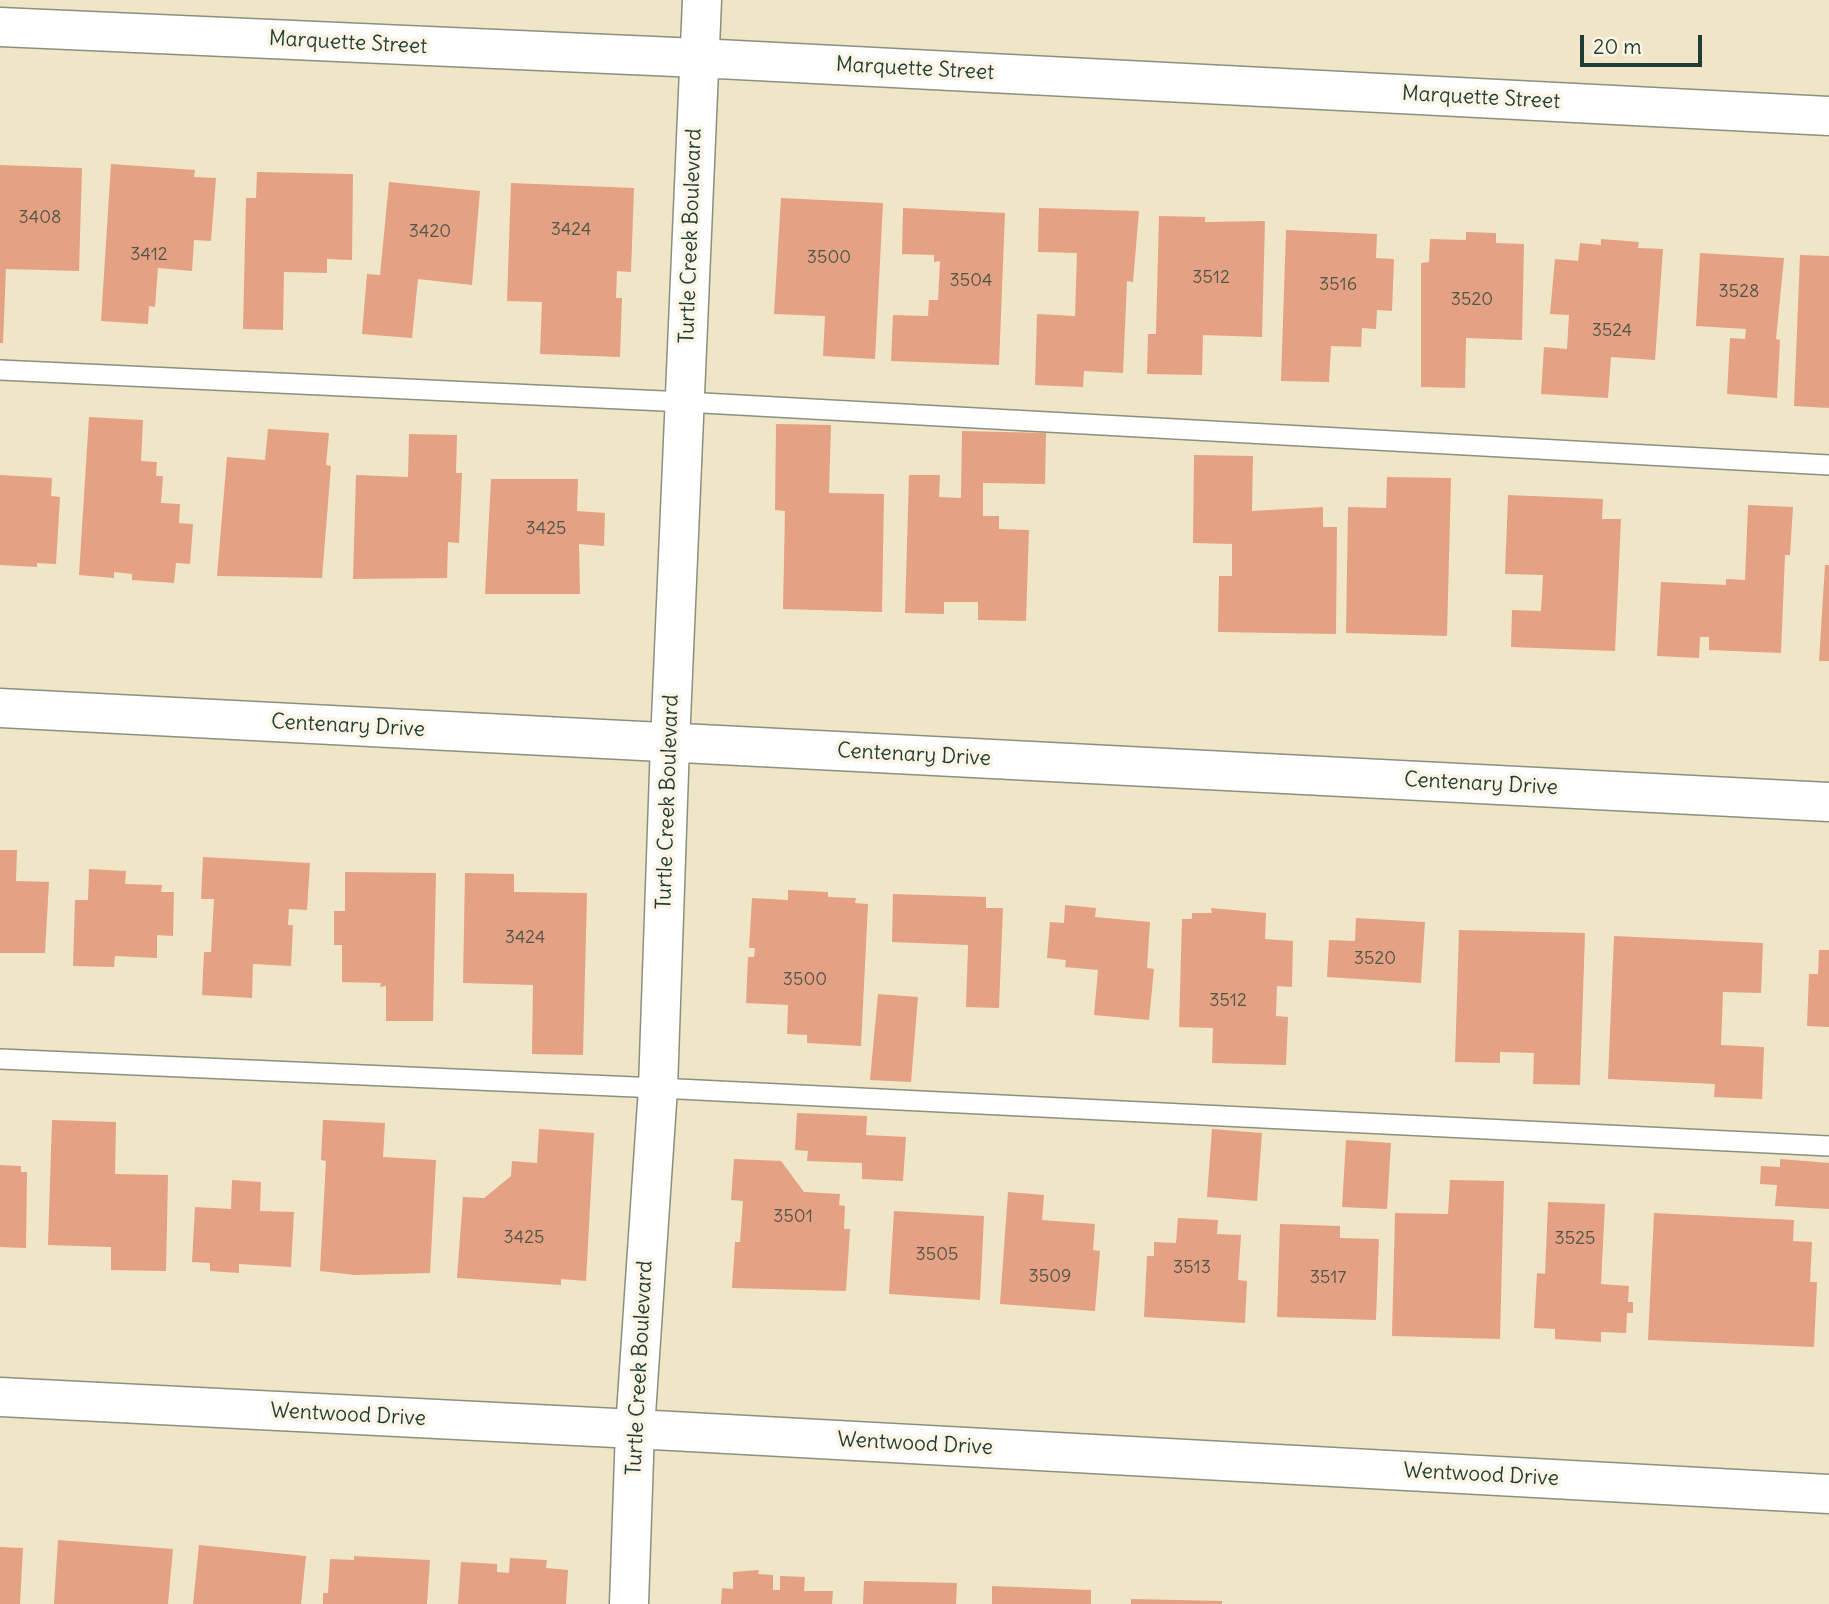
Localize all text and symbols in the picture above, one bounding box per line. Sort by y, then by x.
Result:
scale bar [1584,21,1706,65]
street label: Marquette Street [268,26,428,60]
text: 20 m [1593,33,1642,60]
street label: Marquette Street [835,52,995,86]
street label: Marquette Street [1401,81,1561,115]
street label: Turtle Creek Boulevard [675,128,707,344]
house number: 3408 [19,207,61,229]
house number: 3424 [551,219,591,241]
house number: 3420 [409,221,451,243]
house number: 3412 [130,244,168,266]
house number: 3500 [807,247,851,269]
house number: 3512 [1192,267,1230,289]
house number: 3504 [950,270,992,292]
house number: 3516 [1319,274,1357,296]
house number: 3528 [1719,281,1759,303]
house number: 3520 [1451,289,1493,311]
house number: 3524 [1592,320,1632,342]
house number: 3425 [526,518,566,540]
street label: Turtle Creek Boulevard [652,694,684,910]
street label: Centenary Drive [270,709,426,743]
street label: Centenary Drive [836,738,992,772]
street label: Centenary Drive [1403,767,1559,801]
house number: 3424 [505,927,545,949]
house number: 3520 [1354,948,1396,970]
house number: 3500 [783,969,827,991]
house number: 3512 [1209,990,1247,1012]
house number: 3501 [773,1206,813,1228]
house number: 3425 [504,1227,544,1249]
house number: 3525 [1555,1228,1595,1250]
house number: 3505 [916,1244,958,1266]
house number: 3513 [1173,1257,1211,1279]
street label: Turtle Creek Boulevard [622,1260,658,1476]
house number: 3509 [1029,1266,1071,1288]
house number: 3517 [1310,1267,1346,1289]
street label: Wentwood Drive [270,1398,426,1432]
street label: Wentwood Drive [837,1427,993,1461]
street label: Wentwood Drive [1403,1458,1559,1492]

